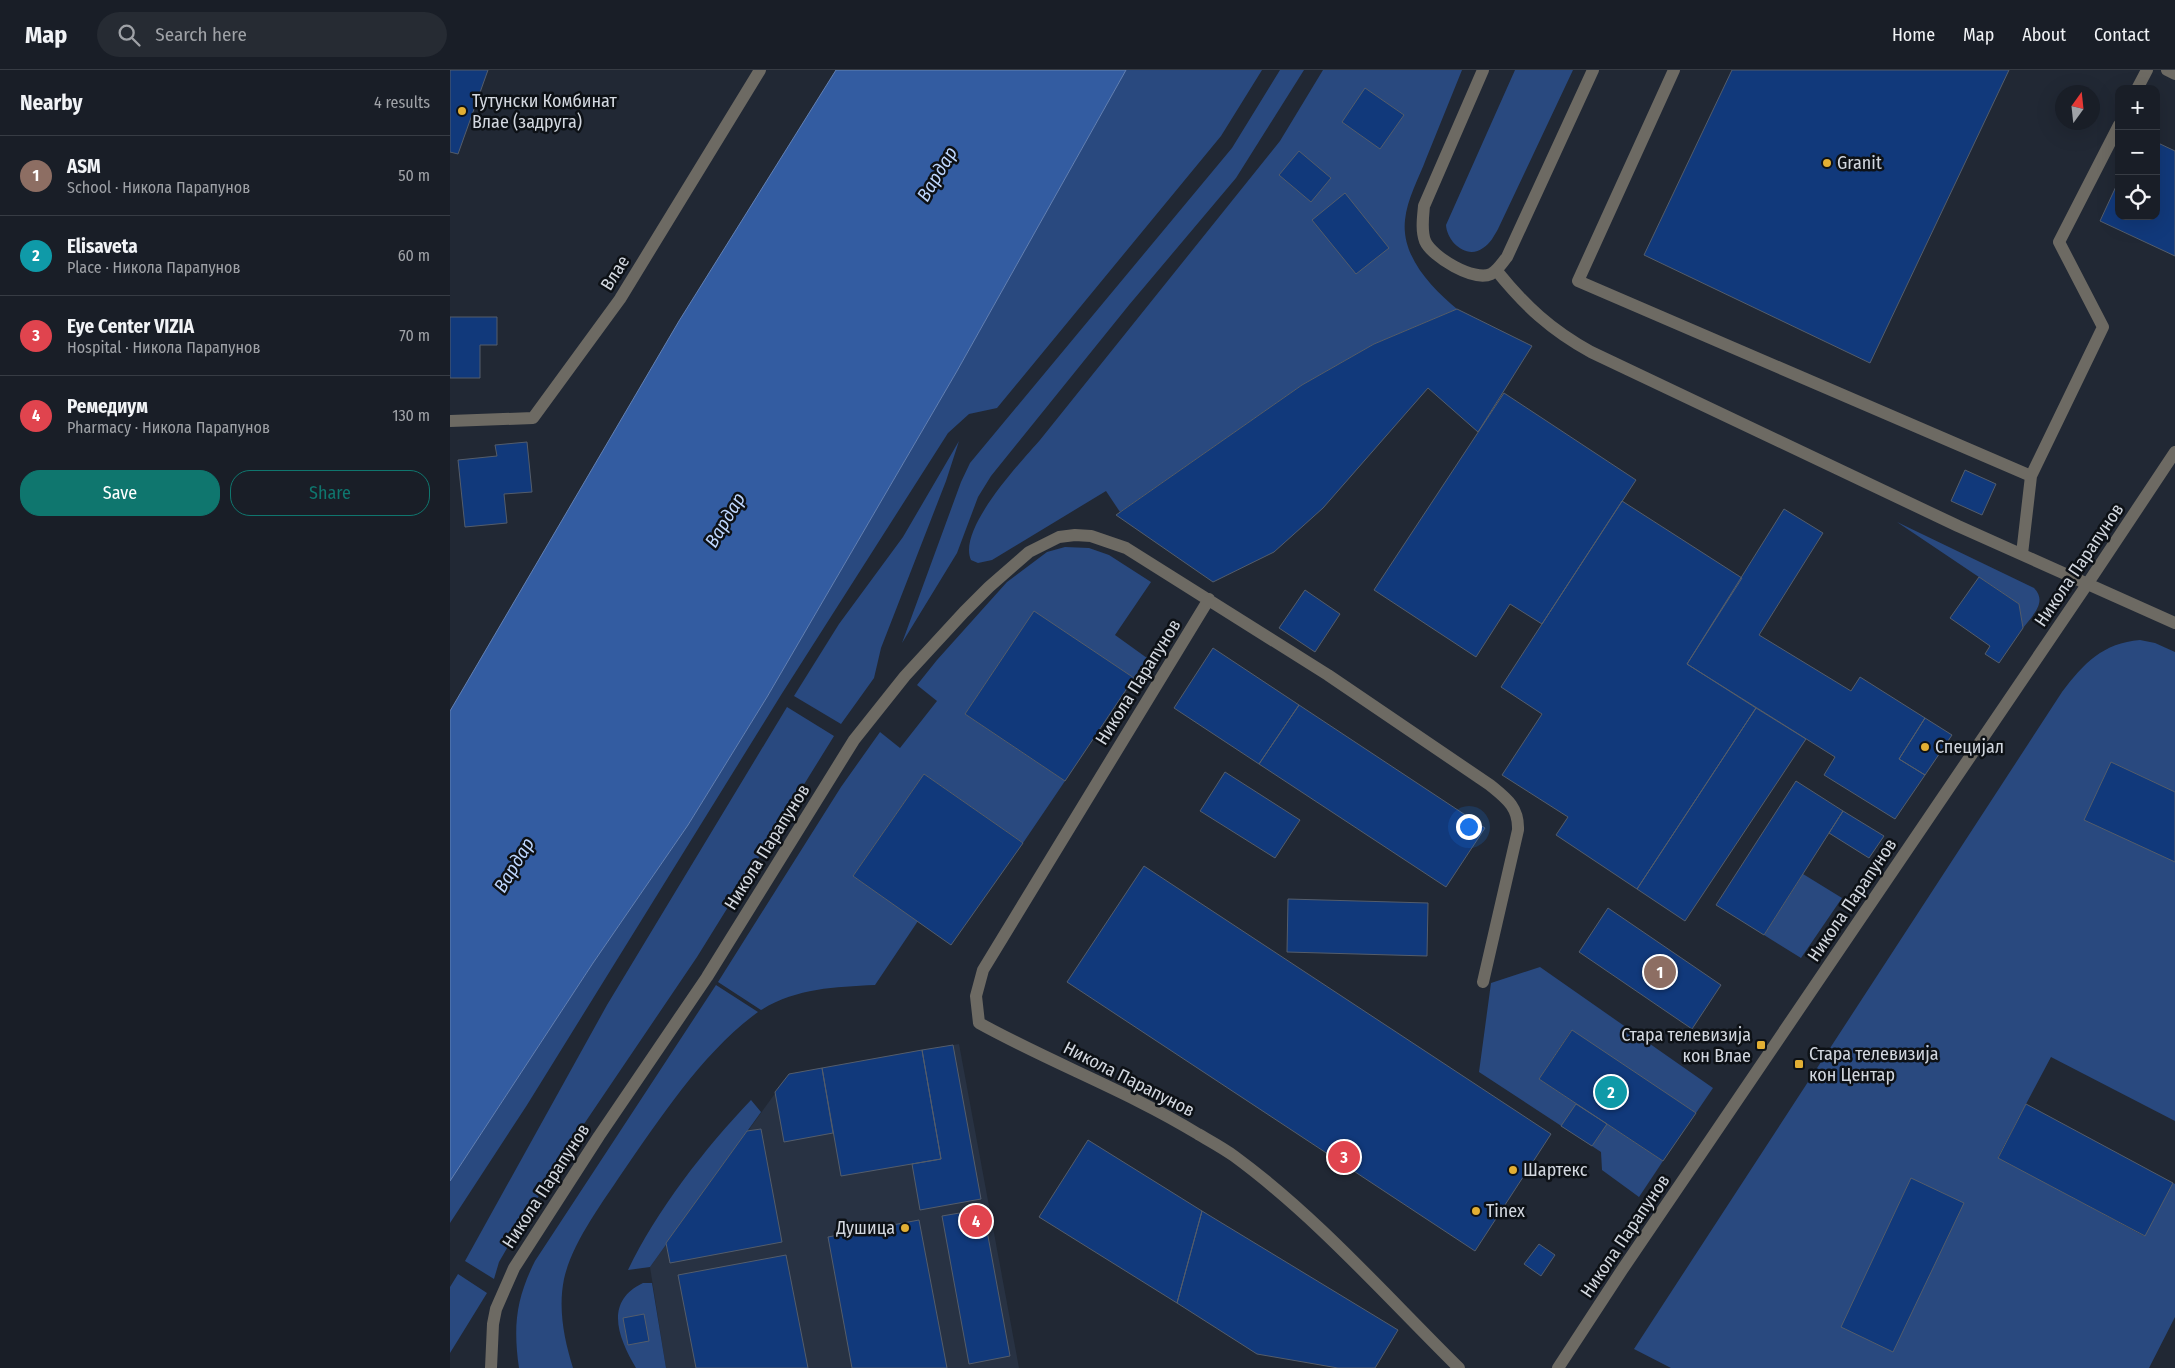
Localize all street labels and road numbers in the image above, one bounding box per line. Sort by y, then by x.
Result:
street label: Влае [596,251,634,294]
street label: Никола Парапунов [2030,499,2128,631]
street label: Никола Парапунов [1091,615,1185,749]
street label: Никола Парапунов [720,780,814,914]
street label: Никола Парапунов [1803,834,1901,966]
street label: Никола Парапунов [1060,1037,1198,1121]
street label: Никола Парапунов [498,1120,594,1252]
street label: Никола Парапунов [1576,1170,1674,1302]

